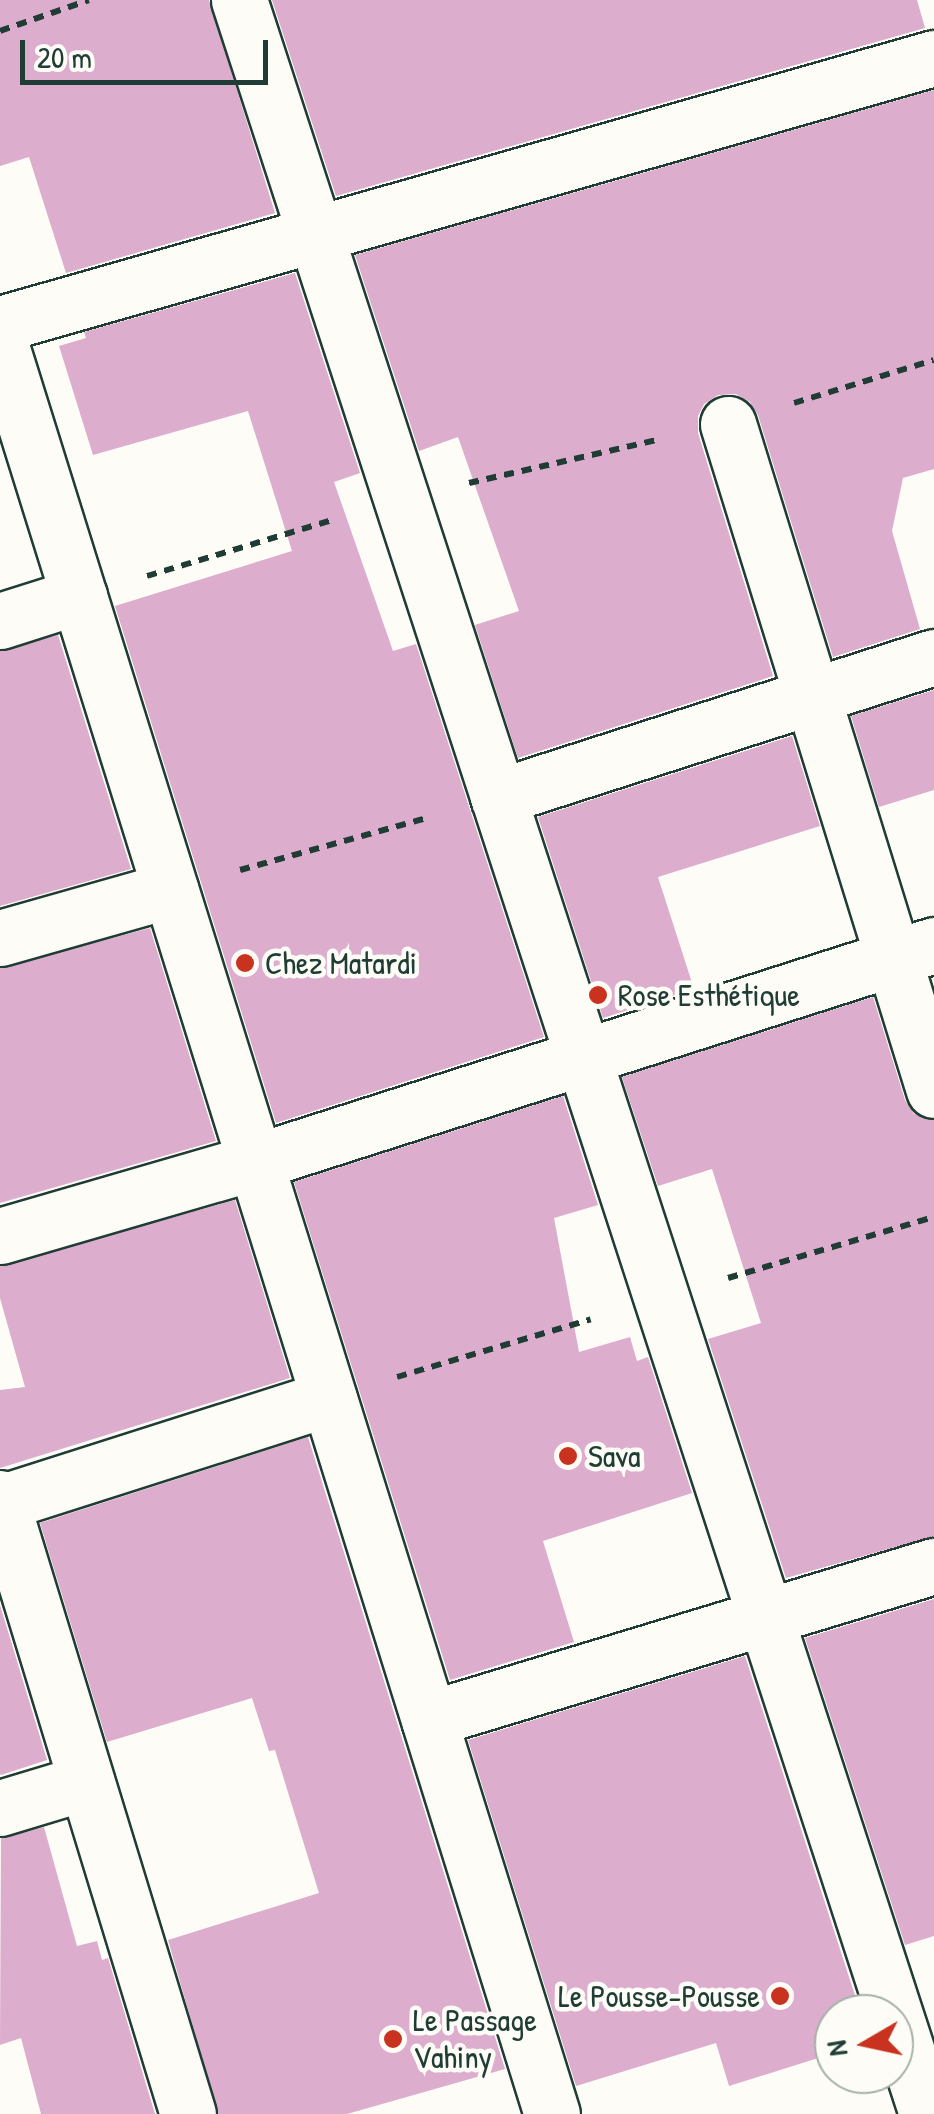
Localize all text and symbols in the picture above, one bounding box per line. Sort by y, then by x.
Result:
scale bar [25,20,272,82]
text: 20 m [37,37,92,77]
place label: Chez Matardi [265,944,417,982]
marker: Chez Matardi [234,952,256,974]
place label: Rose Esthétique [618,976,800,1014]
marker: Rose Esthétique [587,984,609,1006]
place label: Sava [588,1437,641,1475]
marker: Sava [557,1445,579,1467]
place label: Le Pousse-Pousse [558,1977,760,2015]
marker: Le Pousse-Pousse [769,1985,791,2007]
north arrow [814,1994,914,2094]
place label: Le Passage Vahiny [413,2002,537,2077]
marker: Le Passage Vahiny [382,2028,404,2050]
text: N [816,2038,856,2059]

